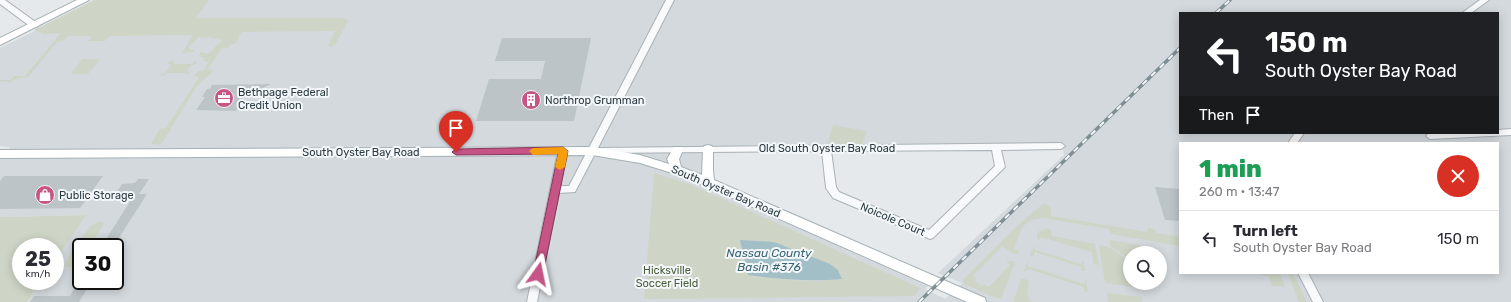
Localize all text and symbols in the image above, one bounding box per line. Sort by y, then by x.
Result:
text: 150 m [1265,26,1348,59]
icon: left [1199,28,1251,80]
text: South Oyster Bay Road [1265,60,1457,82]
place label: Bethpage Federal Credit Union [238,86,329,112]
office icon: Bethpage Federal Credit Union [213,87,235,109]
building icon: Northrop Grumman [520,89,542,111]
place label: Northrop Grumman [545,94,644,107]
icon: arrive [1242,104,1264,126]
text: Then [1199,106,1234,124]
pin [439,111,473,152]
icon: arrive [445,117,467,139]
street label: Old South Oyster Bay Road [759,142,895,155]
street label: South Oyster Bay Road [302,146,420,159]
text: 1 min [1199,155,1262,183]
button: close [1437,155,1479,197]
street label: South Oyster Bay Road [669,163,782,220]
shop icon: Public Storage [34,184,56,206]
text: 260 m · 13:47 [1199,184,1279,199]
place label: Public Storage [59,189,134,202]
street label: Noicole Court [858,200,928,239]
text: Turn left [1233,222,1298,240]
icon: left [1199,228,1221,250]
text: 150 m [1437,230,1479,248]
speed limit sign: 30 [72,238,124,290]
text: South Oyster Bay Road [1233,240,1372,255]
water label: Nassau County Basin #376 [726,246,812,274]
map controls [1123,246,1167,290]
button: search [1123,246,1167,290]
text: 25 [25,247,51,271]
position arrow [517,253,559,295]
park label: Hicksville Soccer Field [636,264,698,290]
text: km/h [26,268,50,280]

